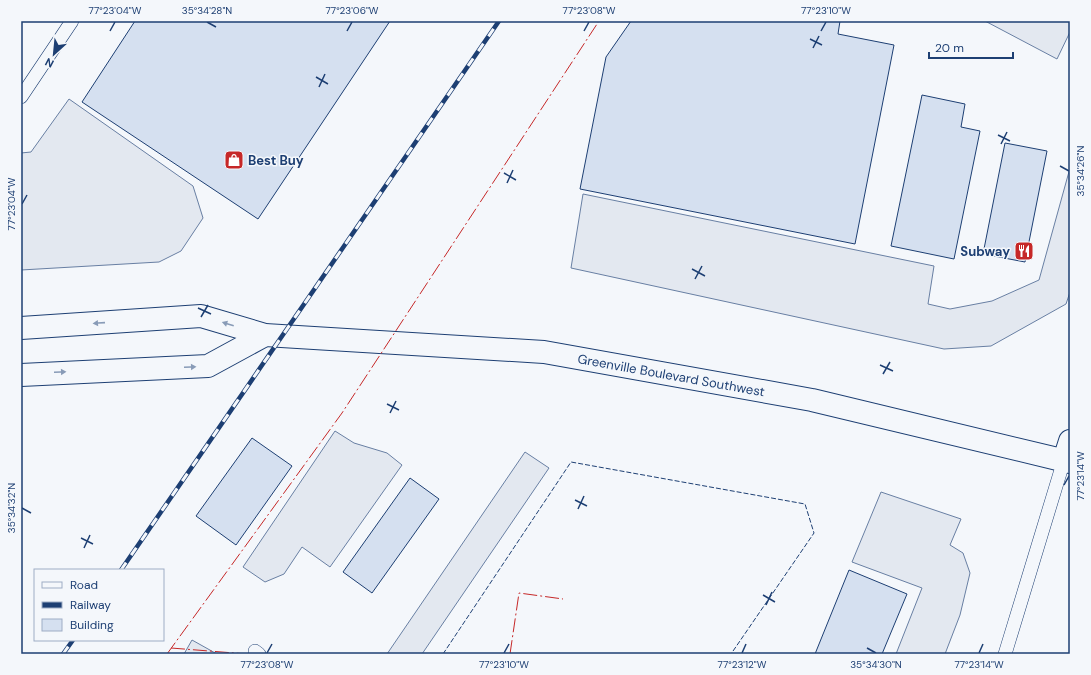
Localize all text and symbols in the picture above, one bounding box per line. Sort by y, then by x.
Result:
text: 77°23'04"W [89,4,142,17]
text: 35°34'28"N [182,4,232,17]
text: 77°23'06"W [325,4,379,17]
text: 77°23'08"W [563,4,616,17]
text: 77°23'10"W [801,4,851,17]
north arrow [34,34,74,74]
scale bar [929,34,1013,60]
text: 20 m [935,40,964,56]
text: N [43,55,56,71]
text: 35°34'26"N [1074,145,1087,196]
shop icon: Best Buy [223,149,245,171]
place label: Best Buy [248,152,304,169]
text: 77°23'04"W [5,177,18,230]
restaurant icon: Subway [1013,240,1035,262]
place label: Subway [960,243,1010,260]
one-way arrow [93,320,105,327]
one-way arrow [221,321,233,327]
street label: Greenville Boulevard Southwest [576,350,766,400]
one-way arrow [184,363,196,370]
one-way arrow [54,369,66,376]
text: 77°23'14"W [1074,451,1087,501]
text: 35°34'32"N [5,483,18,533]
legend [34,569,164,641]
text: Road [70,577,98,593]
text: Railway [70,597,111,613]
text: Building [70,617,114,633]
text: 77°23'08"W [241,658,294,671]
text: 77°23'10"W [479,658,529,671]
text: 77°23'12"W [718,658,767,671]
text: 35°34'30"N [850,658,902,671]
text: 77°23'14"W [954,658,1004,671]

